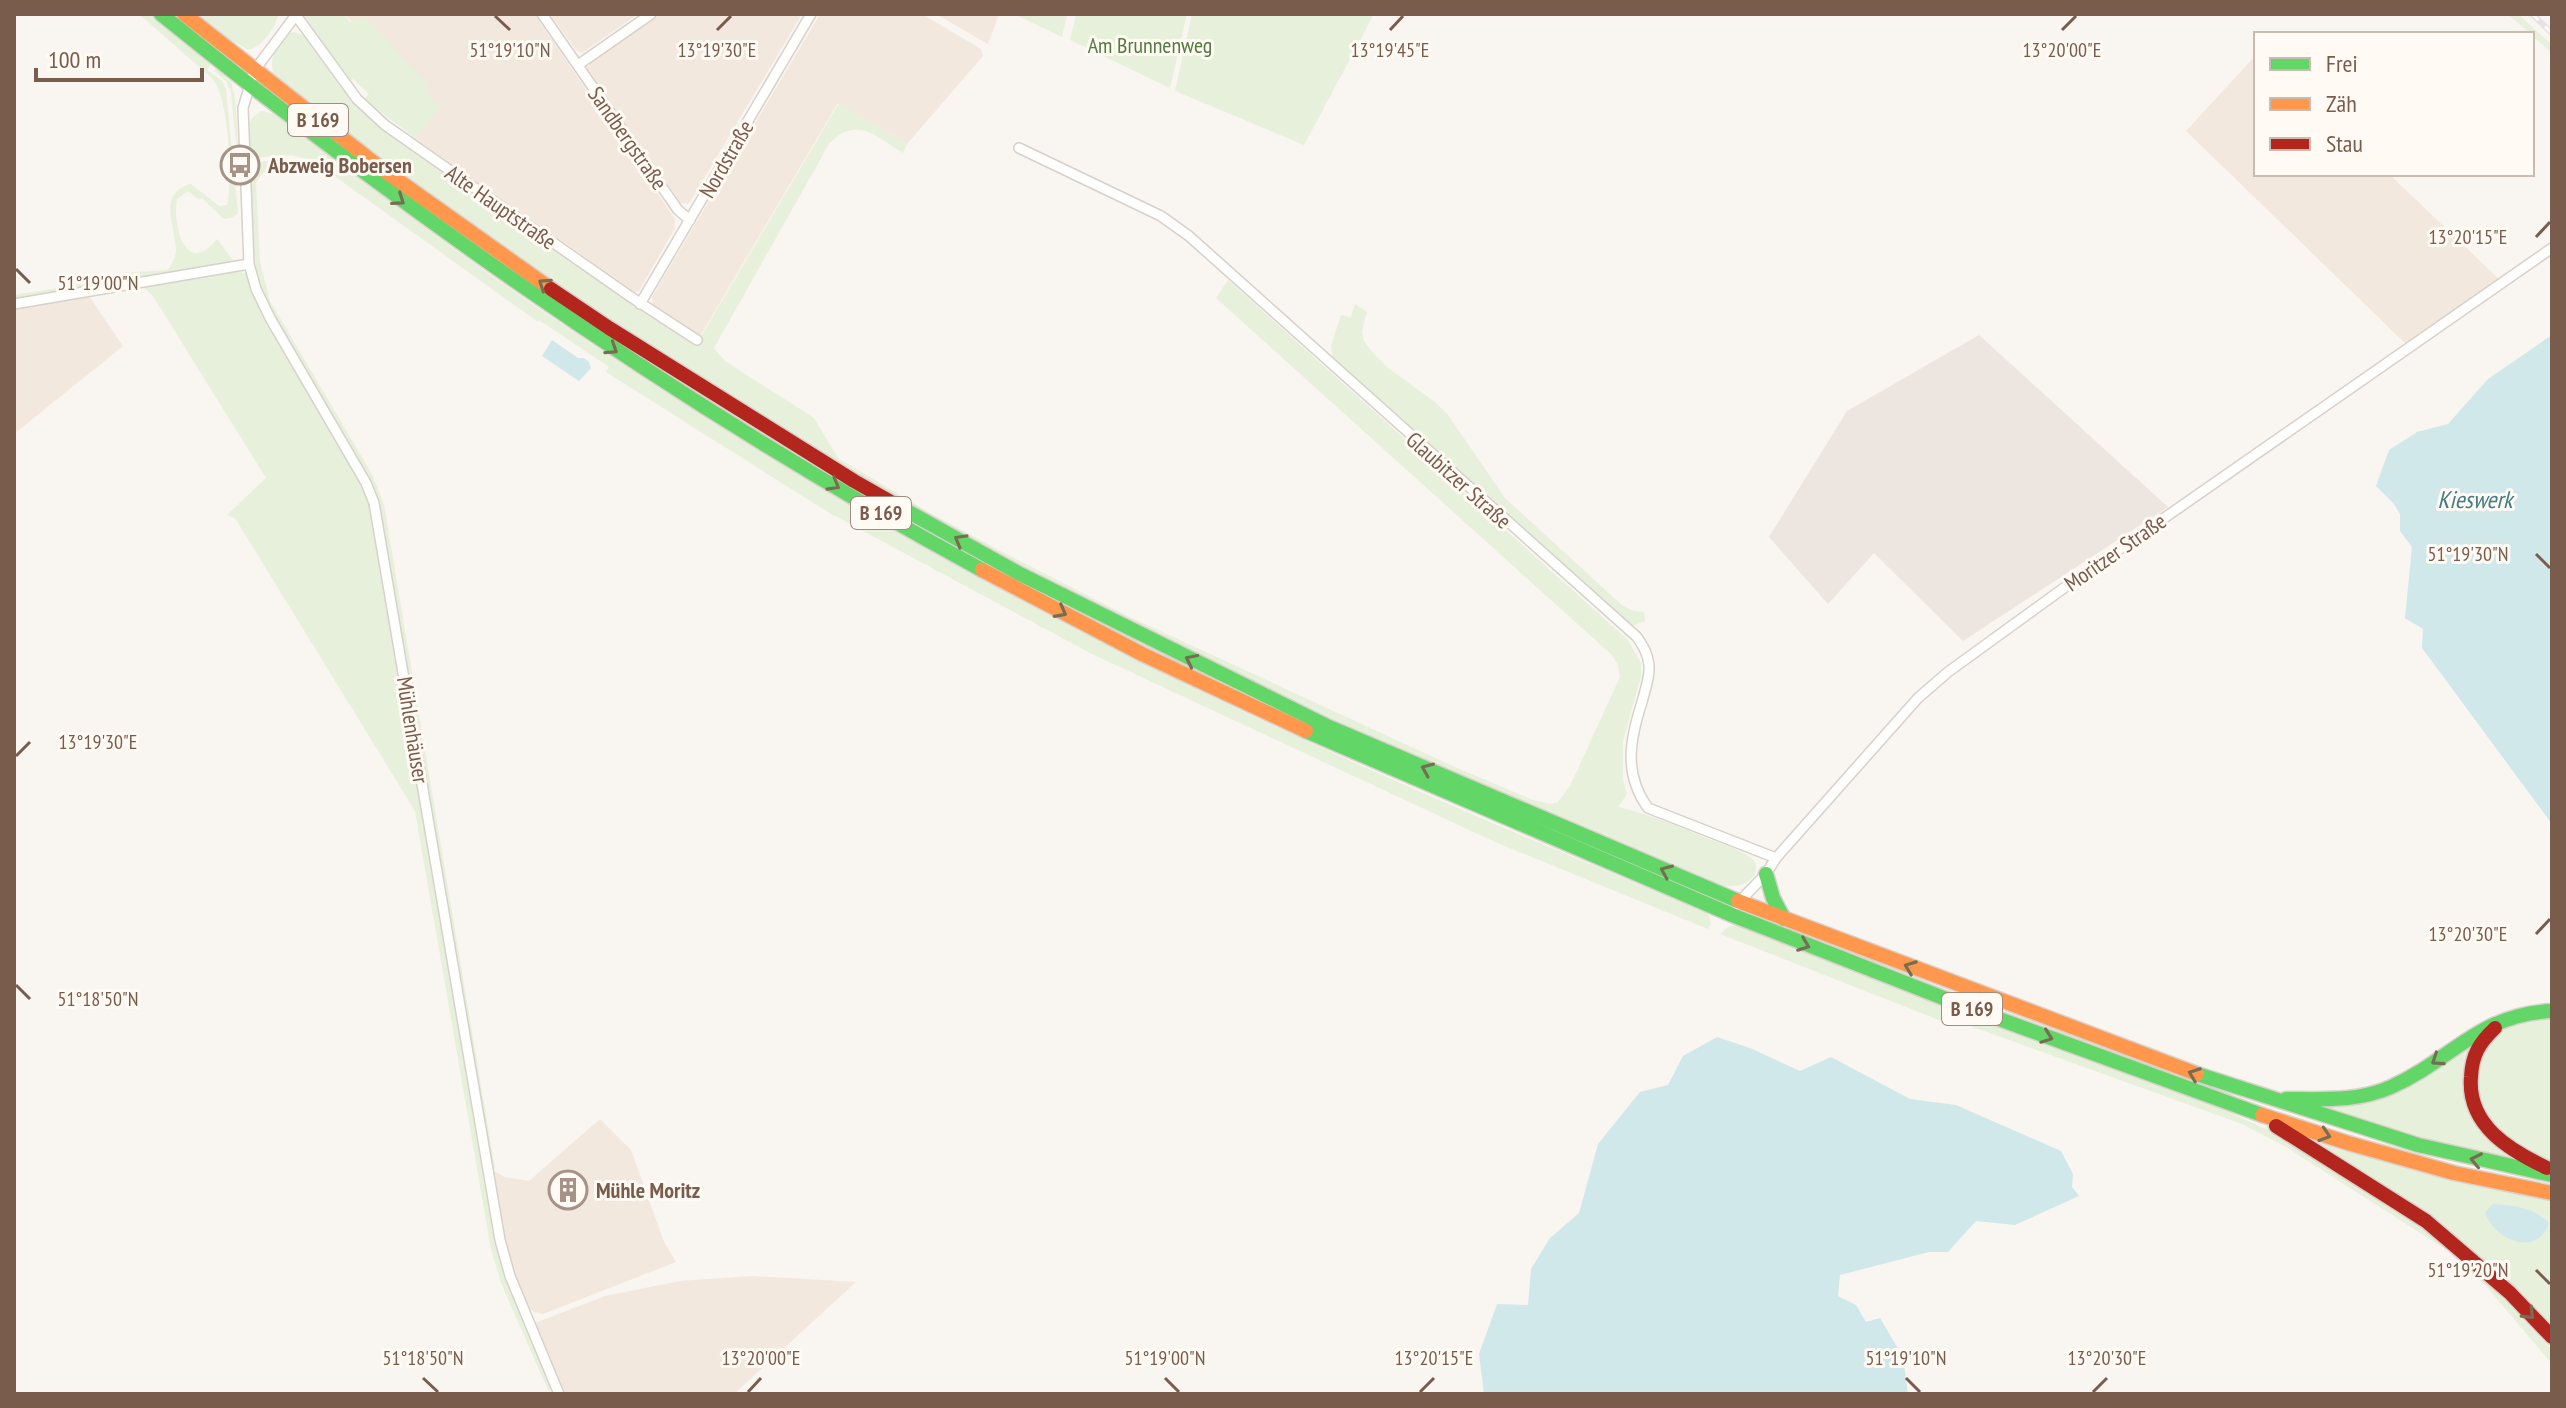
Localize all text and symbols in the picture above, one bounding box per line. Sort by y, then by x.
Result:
park label: Am Brunnenweg [1088,31,1212,59]
scale bar [36,32,202,82]
legend [2254,32,2534,176]
text: 51°19'10"N [470,37,550,63]
text: 13°19'30"E [678,37,756,63]
text: 13°19'45"E [1351,37,1429,63]
text: 13°20'00"E [2023,37,2101,63]
text: 100 m [48,44,101,75]
text: Frei [2326,48,2358,79]
street label: Sandbergstraße [582,81,674,195]
text: Zäh [2326,88,2357,119]
road number: B 169 [288,104,348,136]
street label: Nordstraße [693,115,759,203]
text: Stau [2326,128,2363,159]
bus stop icon: Abzweig Bobersen [219,144,261,186]
place label: Abzweig Bobersen [267,151,412,179]
street label: Alte Hauptstraße [440,159,562,255]
one-way arrow [391,190,405,205]
text: 13°20'15"E [2429,224,2507,250]
text: 51°19'00"N [58,270,138,296]
one-way arrow [539,279,553,294]
one-way arrow [604,339,618,354]
street label: Glaubitzer Straße [1400,425,1518,535]
one-way arrow [825,475,840,491]
water label: Kieswerk [2438,484,2515,515]
road number: B 169 [851,497,911,529]
street label: Moritzer Straße [2059,507,2171,597]
one-way arrow [954,535,968,550]
text: 51°19'30"N [2428,541,2508,567]
one-way arrow [1052,603,1067,618]
one-way arrow [1185,654,1200,669]
street label: Mühlenhäuser [391,675,435,785]
text: 13°19'30"E [59,729,137,755]
one-way arrow [1421,762,1435,778]
one-way arrow [1660,864,1674,880]
text: 13°20'30"E [2429,921,2507,947]
one-way arrow [1796,935,1810,951]
one-way arrow [1904,960,1918,977]
text: 51°18'50"N [58,986,138,1012]
road number: B 169 [1942,993,2002,1025]
one-way arrow [2040,1027,2054,1044]
one-way arrow [2431,1050,2445,1065]
one-way arrow [2188,1067,2202,1084]
one-way arrow [2317,1126,2331,1142]
one-way arrow [2469,1152,2483,1169]
building icon: Mühle Moritz [547,1169,589,1211]
place label: Mühle Moritz [596,1176,700,1204]
text: 51°19'20"N [2428,1257,2508,1283]
one-way arrow [2520,1305,2535,1319]
text: 51°18'50"N [383,1345,463,1371]
text: 13°20'00"E [722,1345,800,1371]
text: 51°19'00"N [1125,1345,1205,1371]
text: 13°20'15"E [1395,1345,1473,1371]
text: 51°19'10"N [1866,1345,1946,1371]
text: 13°20'30"E [2068,1345,2146,1371]

